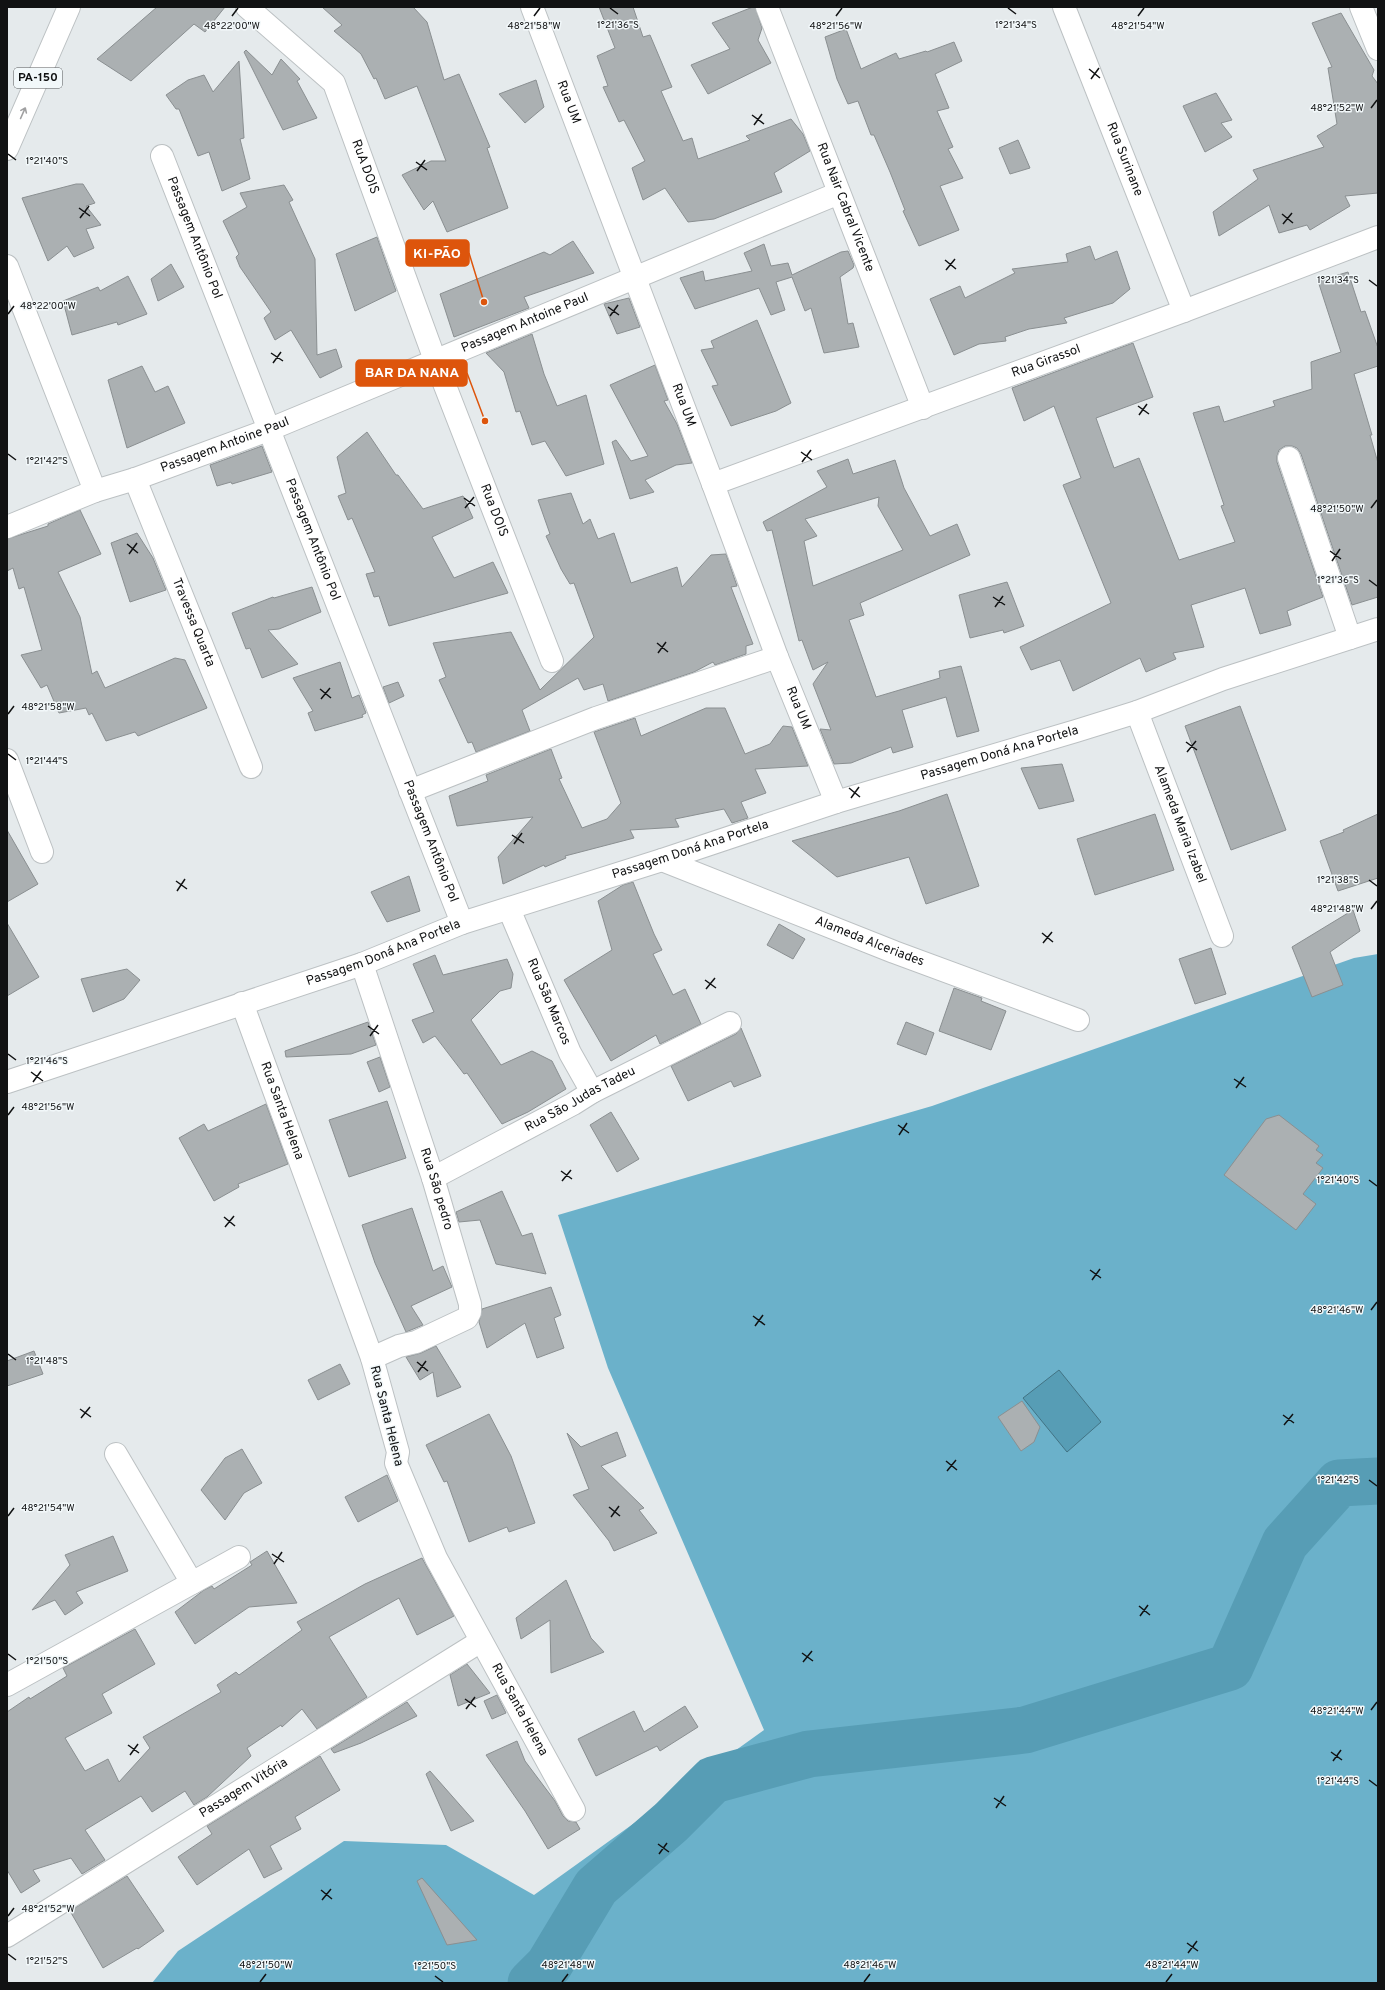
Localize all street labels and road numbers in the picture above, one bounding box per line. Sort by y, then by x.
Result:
road number: PA-150 [14,68,62,88]
street label: Rua UM [553,78,584,126]
street label: Rua Surinane [1102,120,1146,199]
street label: RuA DOIS [347,138,382,197]
street label: Rua Nair Cabral Vicente [813,140,877,274]
street label: Passagem Antônio Pol [163,175,225,301]
street label: Passagem Antoine Paul [459,290,591,357]
street label: Rua Girassol [1009,342,1083,382]
street label: Rua UM [668,381,699,429]
street label: Passagem Antoine Paul [159,414,292,477]
street label: Passagem Antônio Pol [281,476,343,603]
street label: Rua DOIS [476,482,511,539]
street label: Travessa Quarta [168,576,218,670]
street label: Rua UM [782,684,814,732]
street label: Passagem Doná Ana Portela [919,723,1081,784]
street label: Alameda Maria Izabel [1150,763,1209,886]
street label: Passagem Antônio Pol [399,778,461,905]
street label: Passagem Doná Ana Portela [610,817,771,883]
street label: Alameda Alceriades [812,913,926,970]
street label: Passagem Doná Ana Portela [304,916,463,990]
street label: Rua São Marcos [523,956,574,1048]
street label: Rua Santa Helena [256,1060,307,1162]
street label: Rua São Judas Tadeu [522,1063,638,1136]
street label: Rua São pedro [416,1146,456,1232]
street label: Rua Santa Helena [366,1364,406,1468]
street label: Rua Santa Helena [487,1661,551,1759]
street label: Passagem Vitória [197,1755,291,1822]

